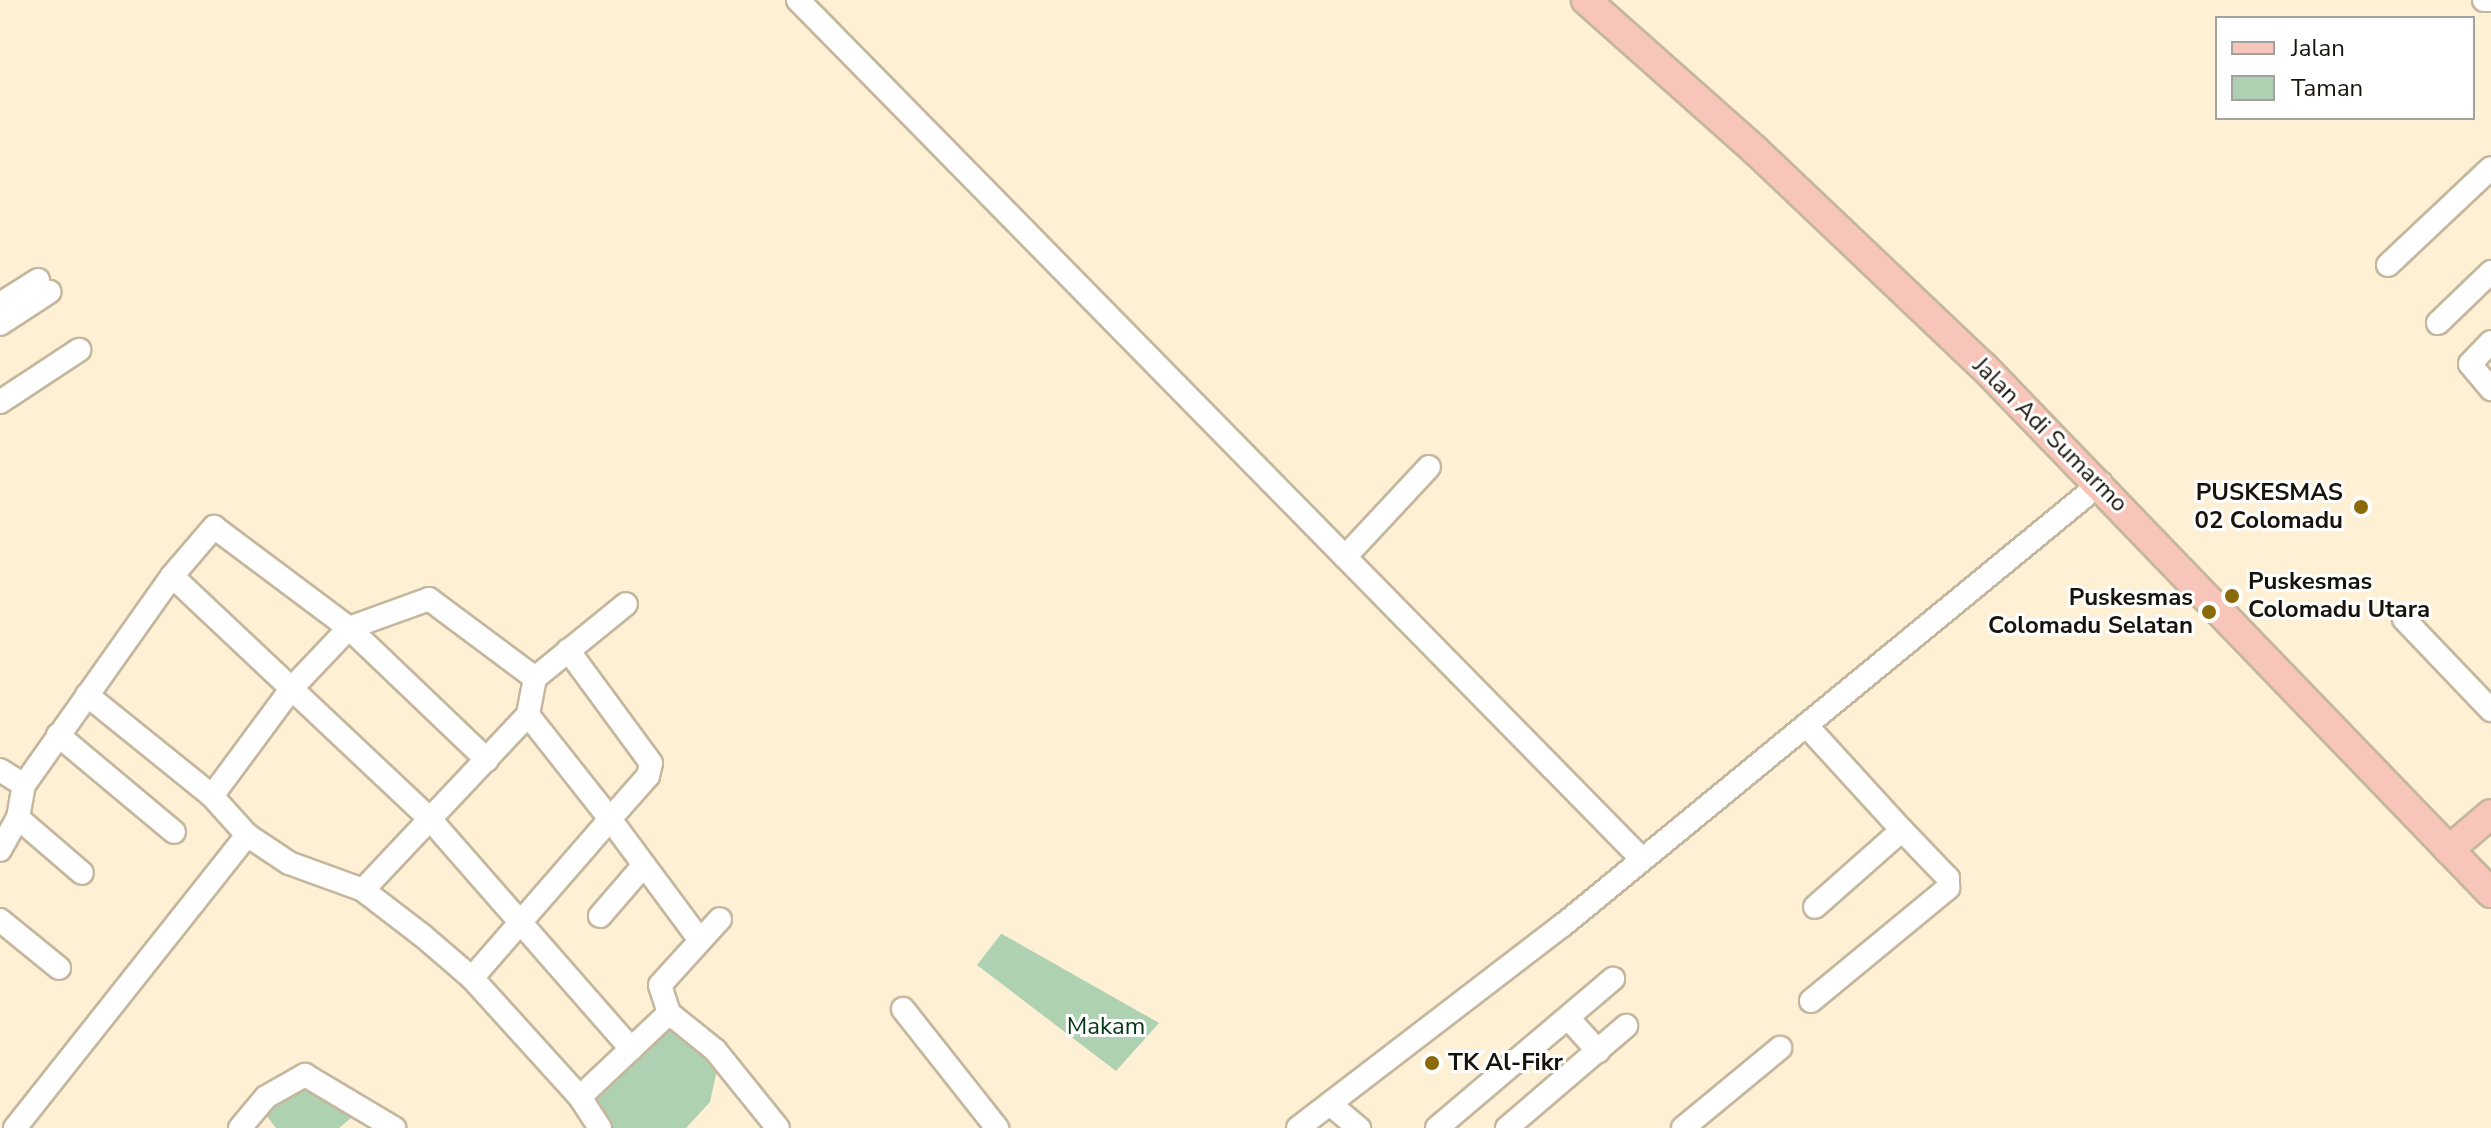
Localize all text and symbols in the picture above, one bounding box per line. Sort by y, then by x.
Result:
legend [2215,16,2475,120]
text: Jalan [2291,32,2345,64]
text: Taman [2291,72,2363,104]
street label: Jalan Adi Sumarmo [1967,352,2133,518]
place label: PUSKESMAS 02 Colomadu [2195,479,2343,535]
marker: PUSKESMAS 02 Colomadu [2350,496,2372,518]
place label: Puskesmas Colomadu Utara [2248,568,2430,624]
place label: Puskesmas Colomadu Selatan [1988,584,2193,640]
marker: Puskesmas Colomadu Utara [2223,587,2241,605]
marker: Puskesmas Colomadu Selatan [2200,603,2218,621]
park label: Makam [1067,1013,1145,1041]
place label: TK Al-Fikr [1448,1049,1563,1077]
marker: TK Al-Fikr [1423,1054,1441,1072]

